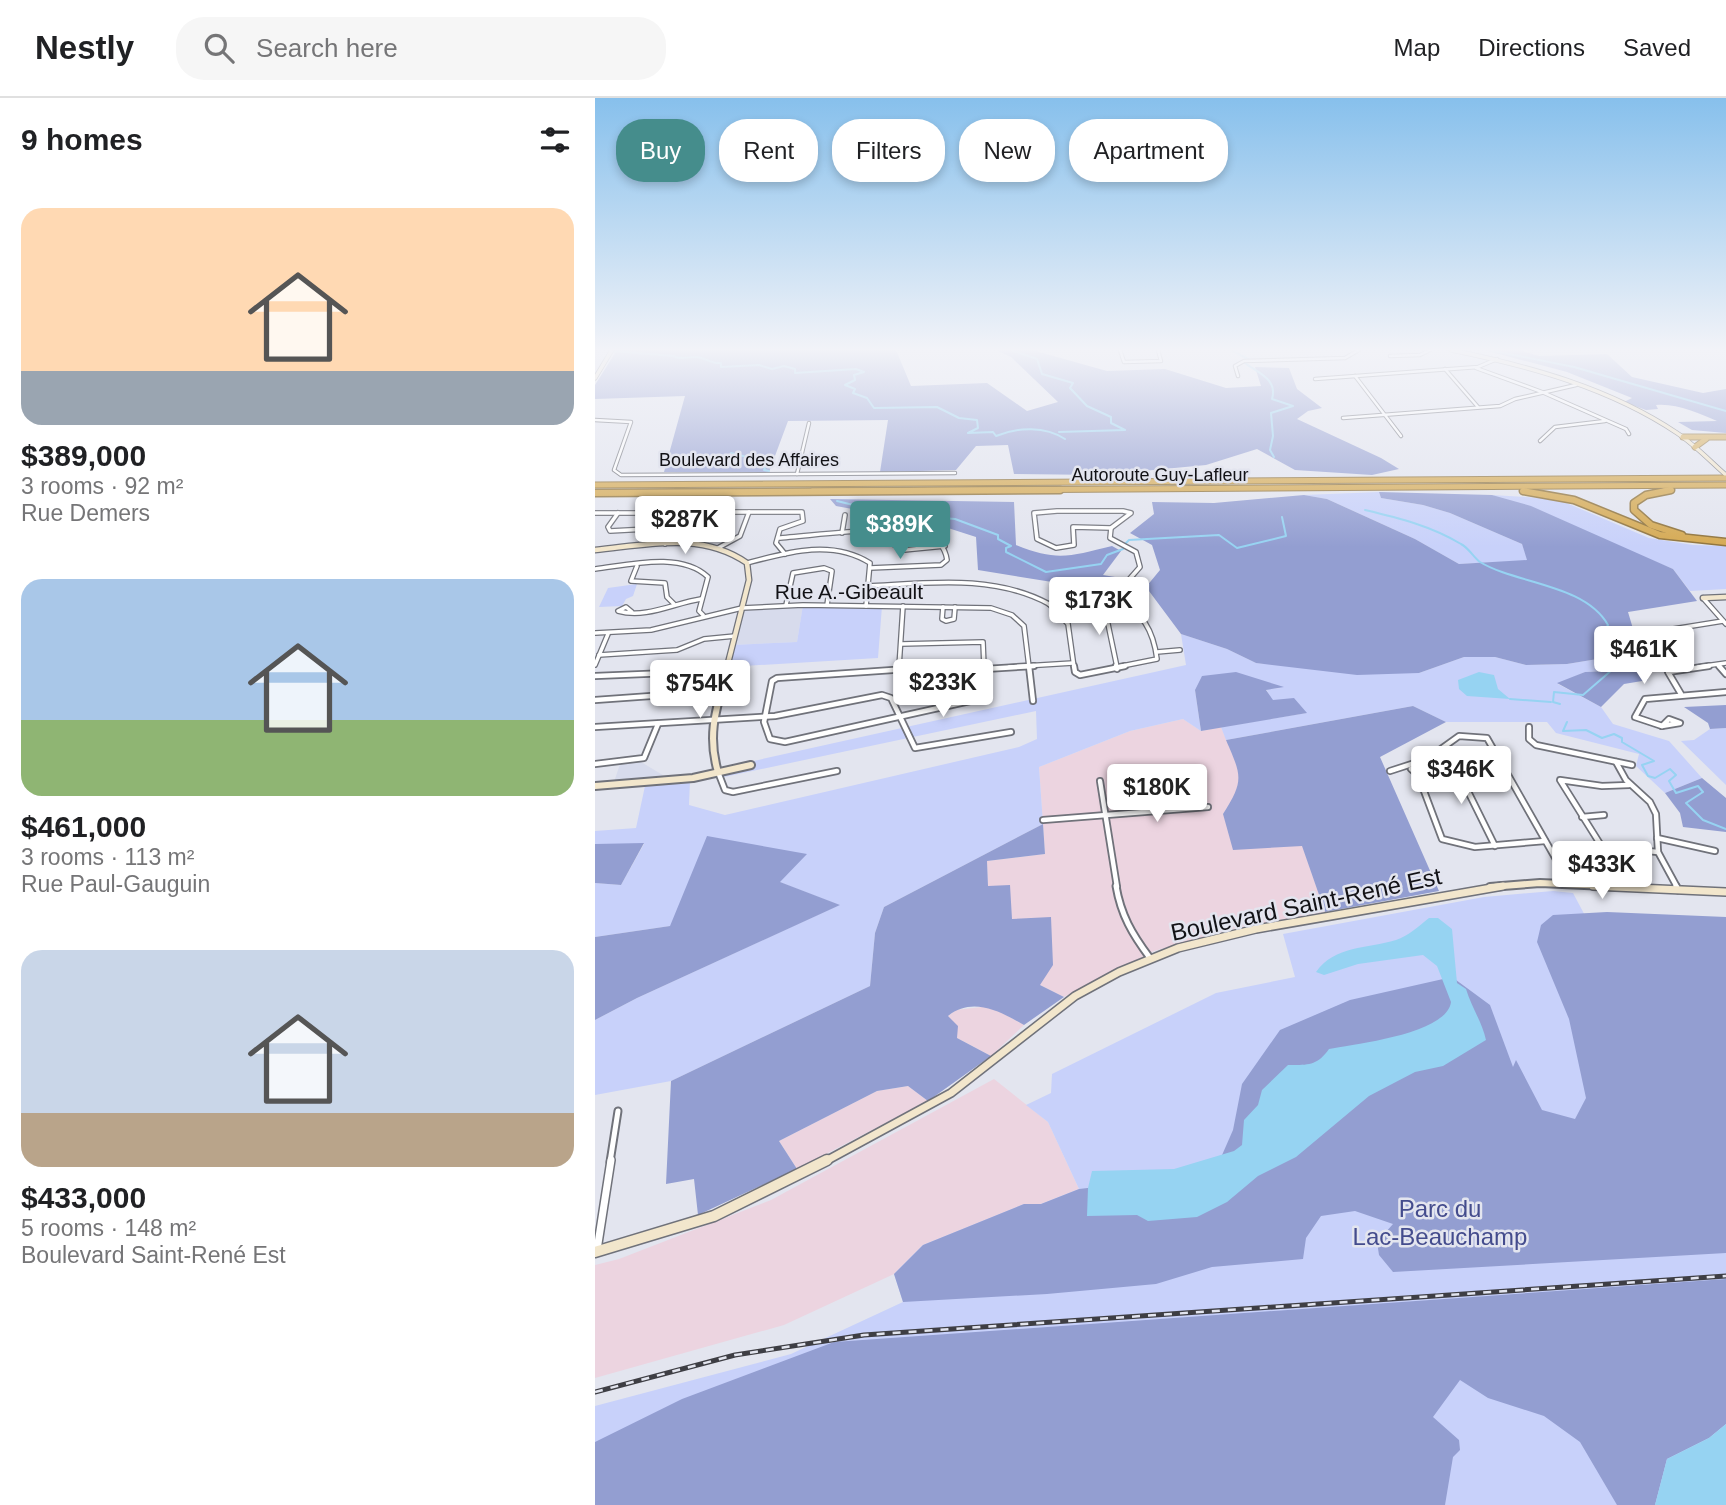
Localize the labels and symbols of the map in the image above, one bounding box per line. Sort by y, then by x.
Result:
street label: Boulevard des Affaires [659,450,839,470]
street label: Autoroute Guy-Lafleur [1071,465,1249,485]
pin: $287K [636,496,734,556]
pin: $389K [851,502,949,561]
pin: $173K [1050,578,1148,637]
street label: Rue A.-Gibeault [775,580,923,603]
pin: $461K [1595,626,1693,686]
pin: $754K [651,660,749,720]
pin: $233K [894,660,992,719]
pin: $346K [1412,746,1510,806]
pin: $180K [1108,764,1206,824]
pin: $433K [1553,842,1651,901]
street label: Boulevard Saint-René Est [1168,862,1444,946]
park label: Parc du Lac-Beauchamp [1353,1195,1527,1250]

